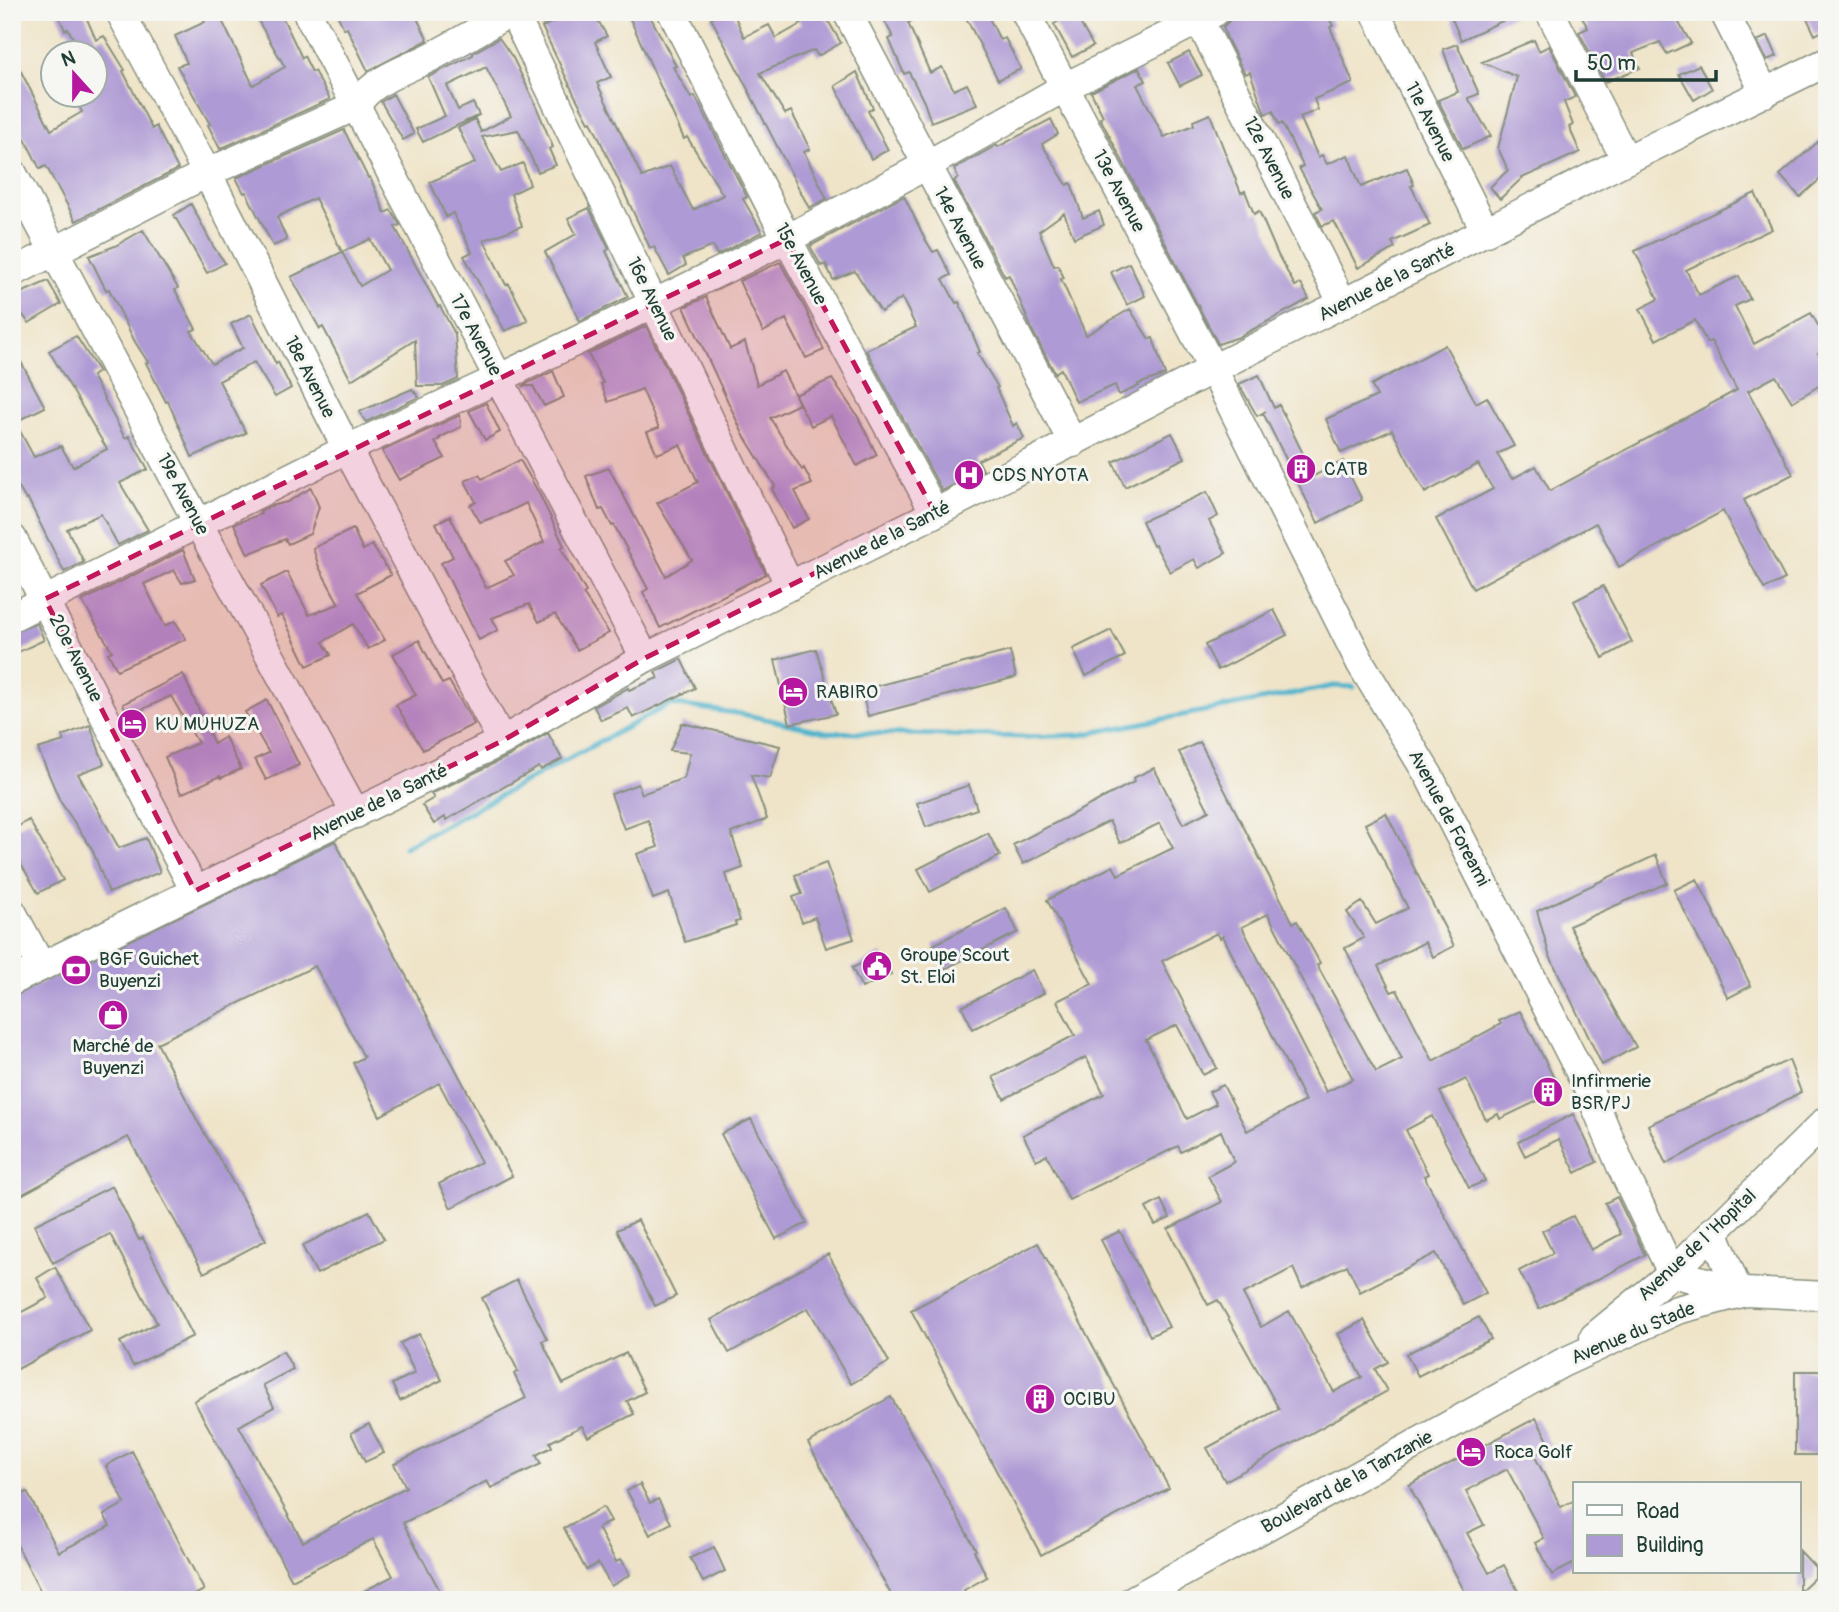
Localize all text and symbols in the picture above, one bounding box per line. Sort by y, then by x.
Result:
north arrow [38,38,108,108]
scale bar [1576,38,1716,82]
text: N [58,46,79,73]
text: 50 m [1587,50,1636,77]
street label: 11e Avenue [1400,78,1461,167]
street label: 12e Avenue [1238,112,1300,204]
street label: 13e Avenue [1087,146,1151,237]
street label: 14e Avenue [928,182,992,274]
street label: 15e Avenue [769,219,833,310]
street label: Avenue de la Santé [1314,237,1460,327]
street label: 16e Avenue [621,253,683,345]
street label: 17e Avenue [444,290,508,381]
street label: 18e Avenue [279,332,341,423]
street label: 19e Avenue [151,449,215,540]
building icon: CATB [1284,452,1318,486]
place label: CATB [1324,457,1368,481]
hospital icon: CDS NYOTA [952,458,986,492]
place label: CDS NYOTA [992,463,1089,487]
street label: Avenue de la Santé [809,495,955,585]
street label: 20e Avenue [44,610,109,707]
hotel icon: RABIRO [776,675,810,709]
place label: RABIRO [816,680,878,704]
hotel icon: KU MUHUZA [115,707,149,741]
place label: KU MUHUZA [155,712,259,736]
street label: Avenue de Foreami [1403,746,1495,890]
street label: Avenue de la Santé [306,758,452,846]
place label: Groupe Scout St. Eloi [900,943,1010,989]
place label: BGF Guichet Buyenzi [99,947,199,993]
public building icon: Groupe Scout St. Eloi [860,949,894,983]
bank icon: BGF Guichet Buyenzi [59,953,93,987]
shop icon: Marché de Buyenzi [96,998,130,1032]
place label: Marché de Buyenzi [73,1034,154,1080]
place label: Infirmerie BSR/PJ [1571,1069,1651,1115]
building icon: Infirmerie BSR/PJ [1531,1075,1565,1109]
street label: Avenue de l 'Hopital [1633,1184,1761,1306]
street label: Avenue du Stade [1568,1296,1699,1370]
building icon: OCIBU [1023,1382,1057,1416]
place label: OCIBU [1063,1387,1115,1411]
street label: Boulevard de la Tanzanie [1257,1425,1437,1539]
hotel icon: Roca Golf [1454,1435,1488,1469]
place label: Roca Golf [1494,1440,1573,1464]
legend [1573,1482,1800,1574]
text: Road [1636,1498,1680,1525]
text: Building [1636,1532,1703,1559]

